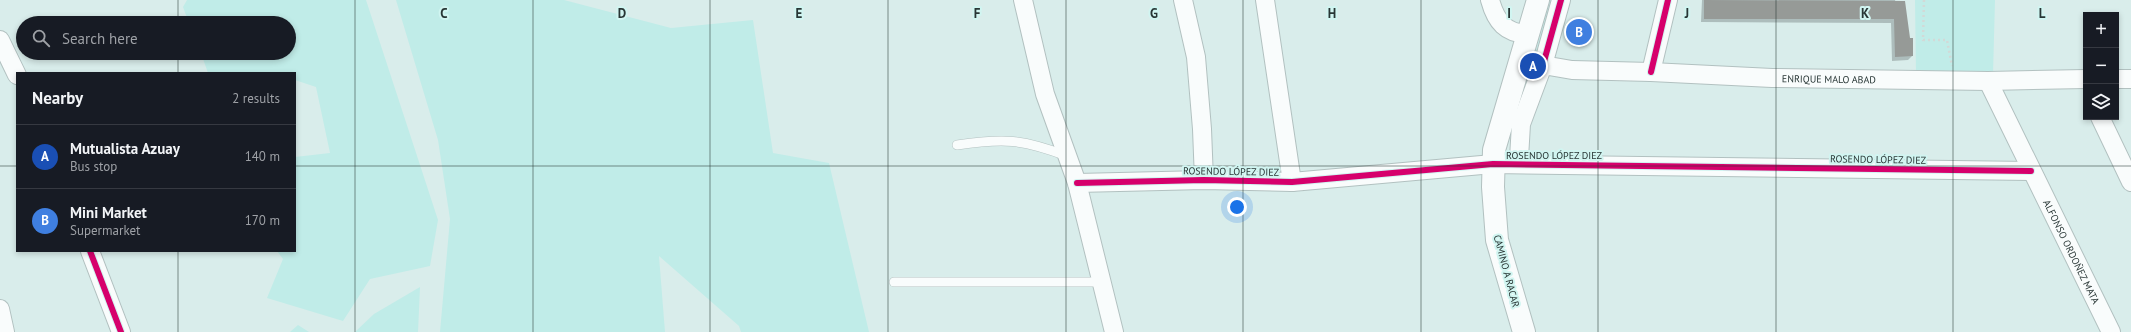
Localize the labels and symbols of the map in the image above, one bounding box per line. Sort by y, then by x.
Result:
text: C [440,5,448,22]
text: D [618,5,626,22]
text: E [796,5,803,22]
text: F [974,5,981,22]
text: G [1150,5,1158,22]
text: H [1328,5,1336,22]
text: I [1507,5,1511,22]
text: J [1684,5,1689,22]
text: K [1861,5,1869,22]
text: L [2039,5,2046,22]
pin: B [1566,17,1592,47]
pin: A [1520,51,1546,81]
street label: ENRIQUE MALO ABAD [1782,72,1876,86]
street label: ROSENDO LÓPEZ DIEZ [1506,149,1603,162]
street label: ROSENDO LÓPEZ DIEZ [1830,152,1927,167]
street label: ROSENDO LÓPEZ DIEZ [1183,164,1280,179]
your location [1227,197,1247,217]
street label: ALFONSO ORDOÑEZ MATA [2040,198,2102,306]
street label: CAMINO A RACAR [1491,233,1522,309]

